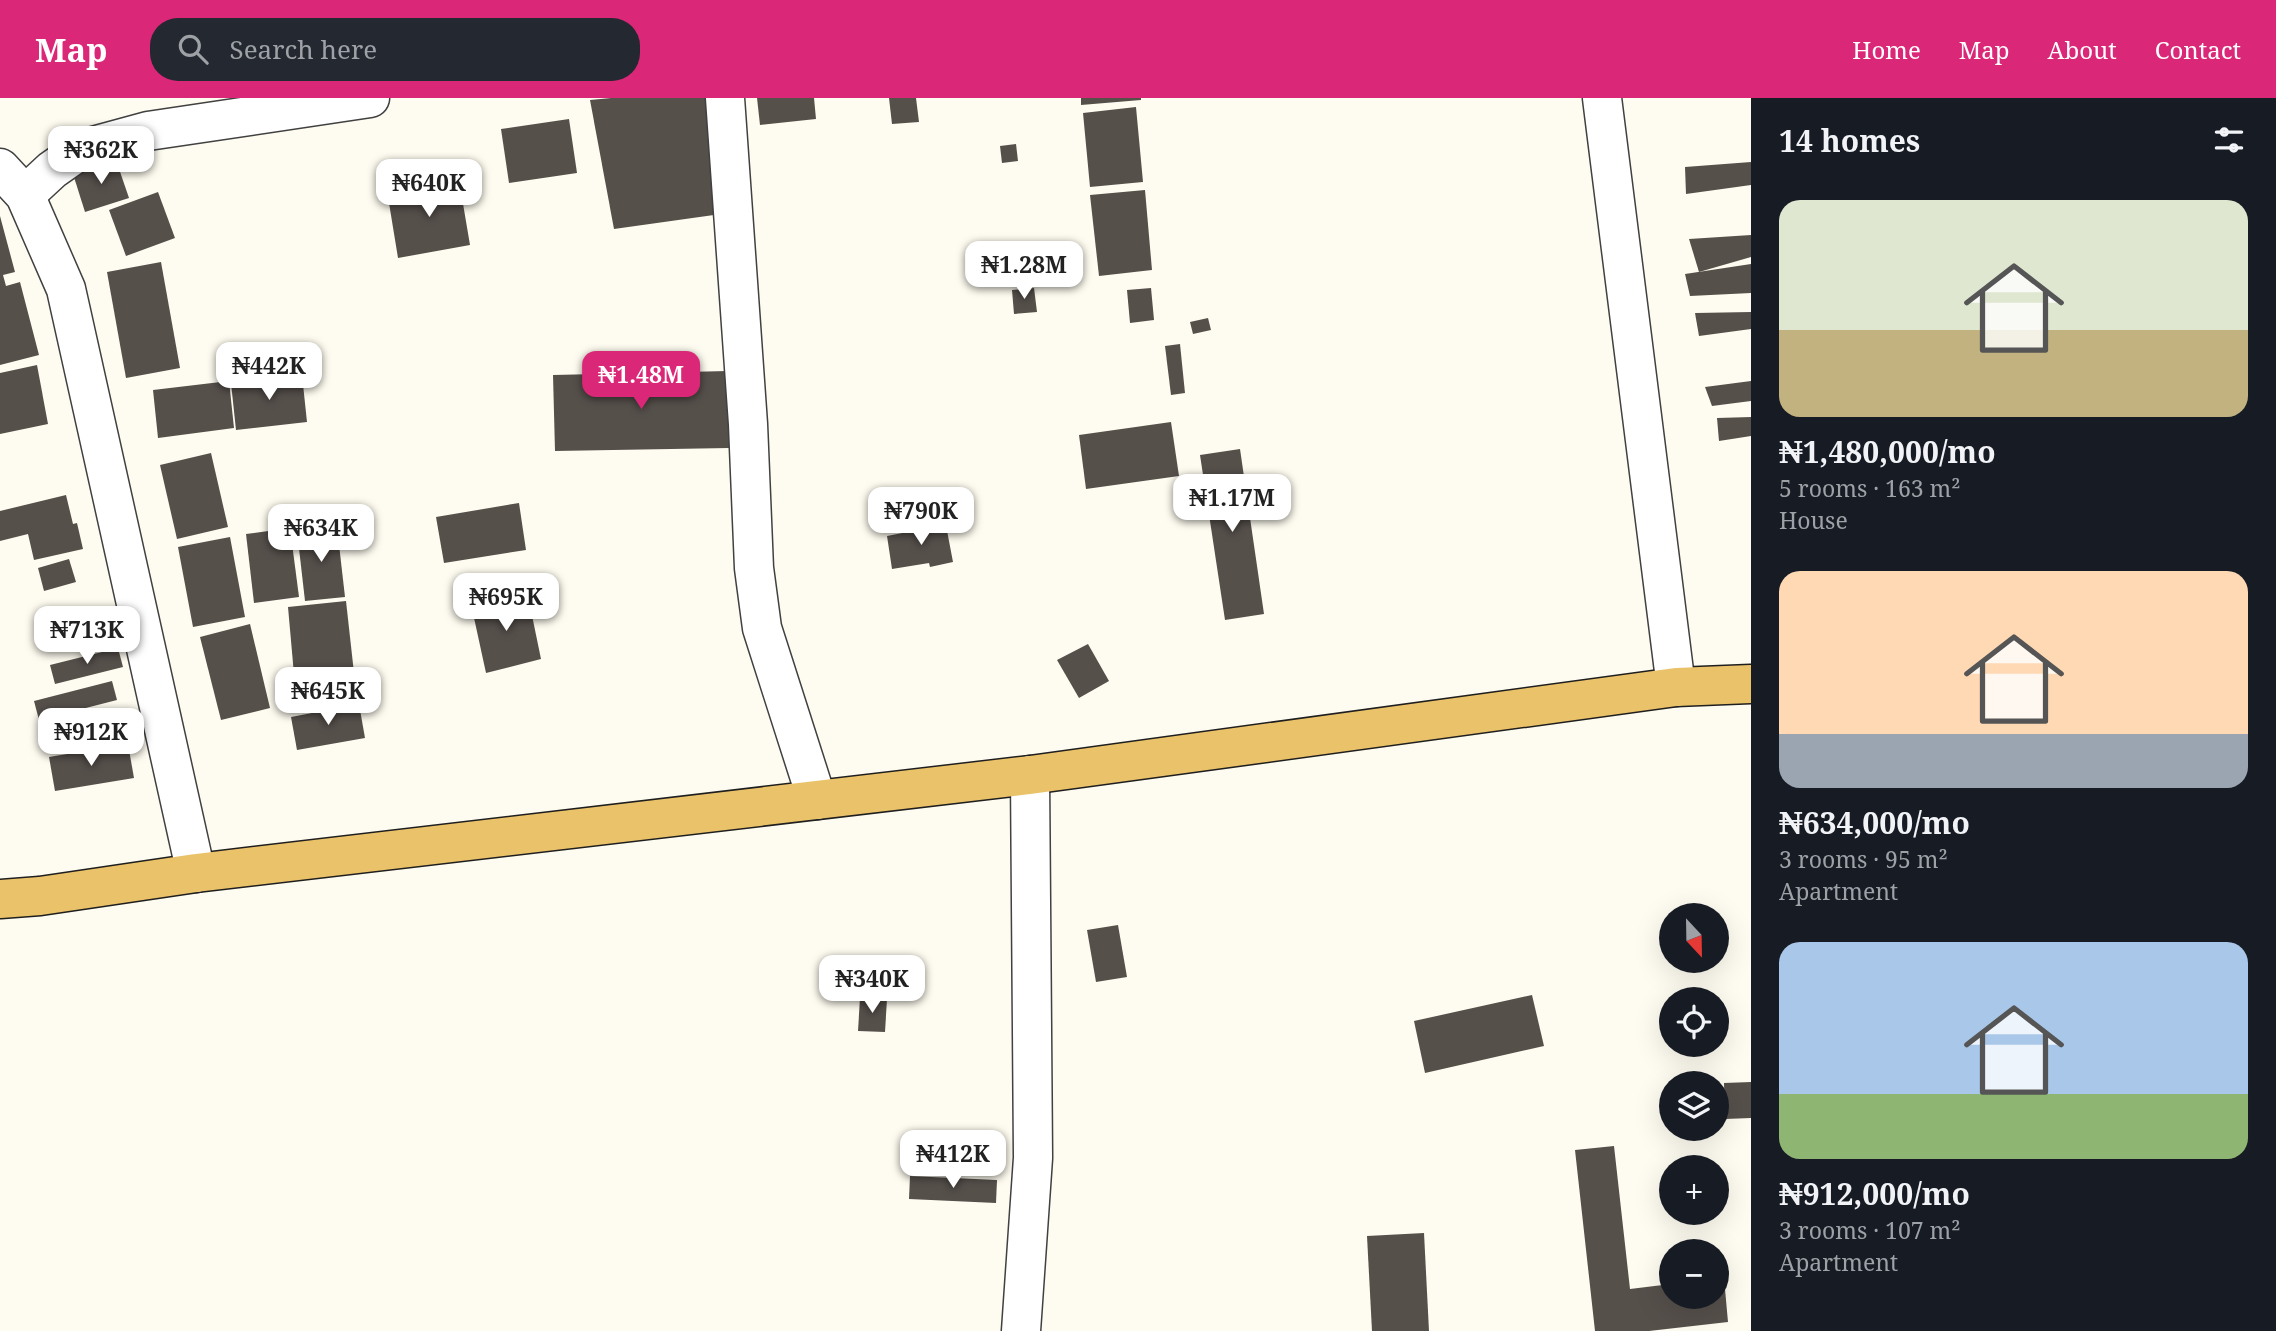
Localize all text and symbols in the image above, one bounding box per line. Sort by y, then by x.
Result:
search box [150,18,640,81]
text: Map [35,27,108,72]
icon: search [174,30,212,68]
text: Search here [230,31,377,67]
text: Home [1852,33,1921,66]
text: Map [1959,33,2010,66]
text: About [2048,33,2117,66]
text: Contact [2155,33,2241,66]
text: 14 homes [1779,120,1920,161]
icon: filters [2210,121,2248,159]
pin: ₦362K [52,126,150,186]
text: ₦362K [64,133,138,165]
pin: ₦640K [380,159,478,219]
text: ₦640K [392,166,466,198]
pin: ₦1.28M [967,242,1081,301]
icon: home [1951,245,2077,371]
text: ₦1.28M [981,248,1067,280]
pin: ₦442K [220,342,318,402]
text: ₦442K [232,349,306,381]
pin: ₦1.48M [584,352,698,411]
text: ₦1.48M [598,358,684,390]
text: ₦1,480,000/mo [1779,431,1996,472]
text: 5 rooms · 163 m² [1779,472,1961,504]
pin: ₦1.17M [1175,474,1289,534]
text: ₦1.17M [1189,481,1275,513]
pin: ₦790K [872,488,970,547]
text: ₦790K [884,494,958,526]
pin: ₦634K [272,504,370,564]
text: House [1779,504,1848,536]
text: ₦634K [284,511,358,543]
pin: ₦695K [457,574,555,633]
text: ₦695K [469,580,543,612]
pin: ₦713K [38,606,136,666]
text: ₦713K [50,613,124,645]
icon: home [1951,616,2077,742]
pin: ₦645K [279,668,377,727]
text: ₦645K [291,674,365,706]
pin: ₦912K [42,708,140,768]
text: ₦912K [54,715,128,747]
text: ₦634,000/mo [1779,802,1970,843]
text: 3 rooms · 95 m² [1779,843,1948,875]
text: Apartment [1779,875,1898,907]
north arrow [1659,903,1729,973]
map controls [1659,903,1729,1309]
pin: ₦340K [823,956,921,1015]
text: ₦340K [835,962,909,994]
button: locate [1659,987,1729,1057]
icon: home [1951,987,2077,1113]
button: layers [1659,1071,1729,1141]
pin: ₦412K [904,1130,1002,1190]
text: ₦412K [916,1137,990,1169]
button: + [1659,1155,1729,1225]
text: ₦912,000/mo [1779,1173,1970,1214]
text: 3 rooms · 107 m² [1779,1214,1961,1246]
button: − [1659,1239,1729,1309]
text: Apartment [1779,1246,1898,1278]

